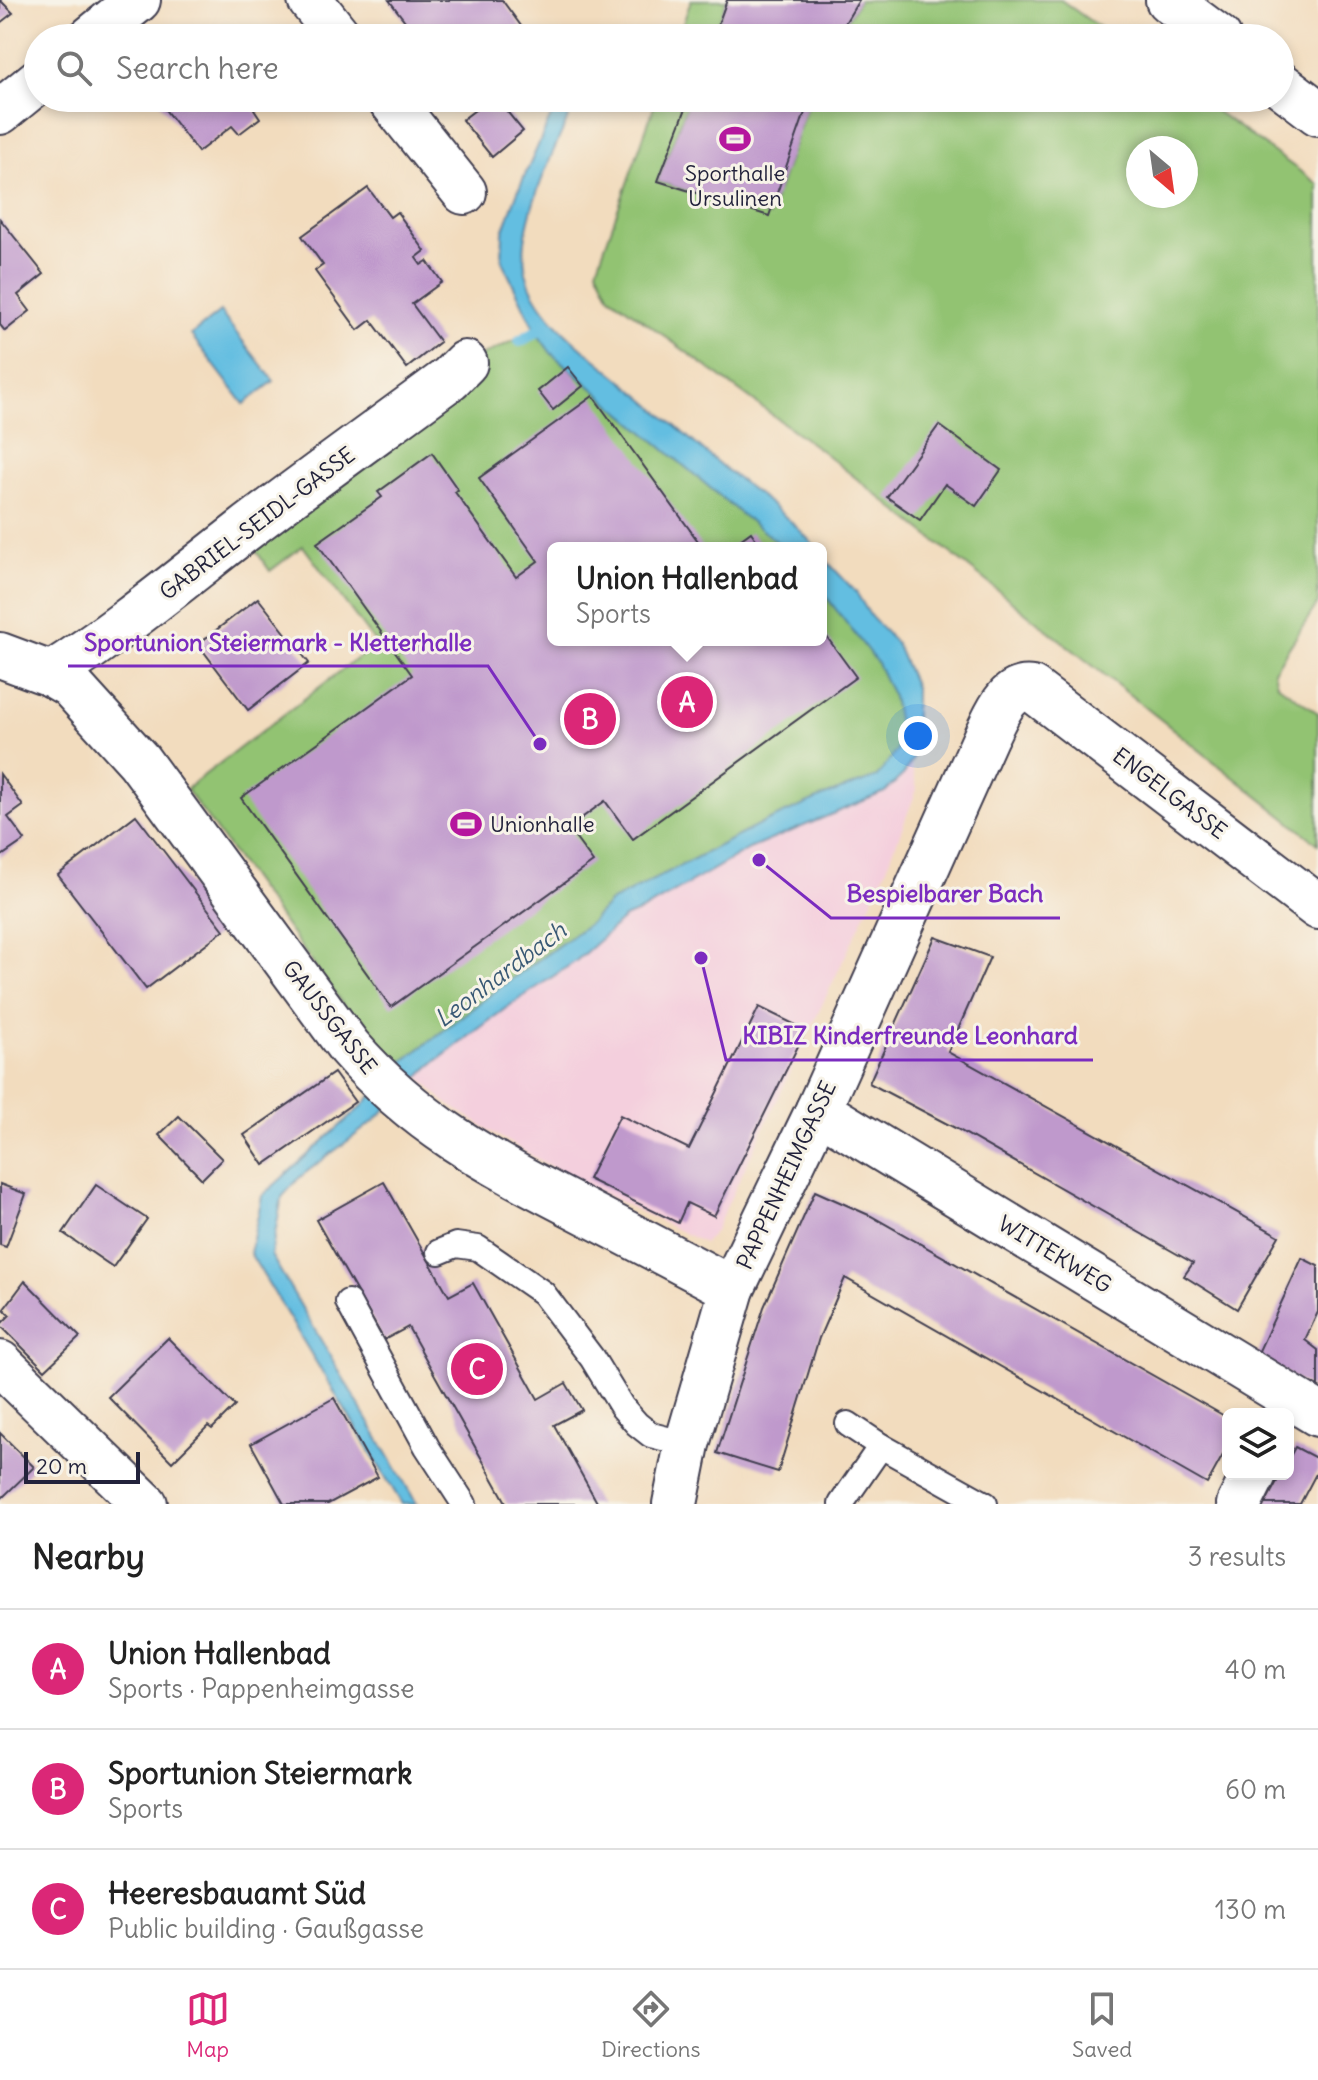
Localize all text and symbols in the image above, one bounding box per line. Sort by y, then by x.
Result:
search box [24,24,1294,112]
icon: search [52,46,96,90]
text: Search here [116,49,279,87]
sports icon: Sporthalle Ursulinen [718,122,752,156]
north arrow [1126,136,1198,208]
place label: Sporthalle Ursulinen [685,159,785,212]
street label: GABRIEL-SEIDL-GASSE [154,440,360,606]
popup [547,542,827,646]
text: Union Hallenbad [576,559,798,597]
text: Sports [576,597,651,630]
callout: Sportunion Steiermark - Kletterhalle [68,618,488,666]
text: Sportunion Steiermark - Kletterhalle [84,627,472,657]
pin: A [661,672,713,732]
pin: B [564,689,616,749]
your location [898,716,938,756]
street label: ENGELGASSE [1107,741,1233,845]
sports icon: Unionhalle [449,807,483,841]
place label: Unionhalle [490,810,595,838]
callout: Bespielbarer Bach [831,870,1060,918]
text: Bespielbarer Bach [847,878,1044,908]
water label: Leonhardbach [428,914,573,1033]
street label: GAUSSGASSE [277,954,383,1080]
callout: KIBIZ Kinderfreunde Leonhard [726,1012,1093,1060]
text: KIBIZ Kinderfreunde Leonhard [742,1020,1078,1050]
street label: PAPPENHEIMGASSE [730,1076,842,1274]
street label: WITTEKWEG [993,1209,1117,1299]
pin: C [451,1339,503,1399]
map controls [1222,1408,1294,1480]
button: layers [1222,1408,1294,1480]
scale bar [24,1448,140,1484]
text: 20 m [36,1452,87,1480]
text: Nearby [32,1535,145,1578]
text: 3 results [1188,1540,1286,1573]
text: Union Hallenbad [108,1634,331,1672]
text: A [50,1653,66,1686]
text: 40 m [1225,1653,1286,1686]
text: Sports · Pappenheimgasse [108,1672,414,1705]
text: Sportunion Steiermark [108,1754,412,1792]
text: B [49,1773,67,1806]
text: 60 m [1225,1773,1286,1806]
text: Sports [108,1792,183,1825]
text: Heeresbauamt Süd [108,1874,366,1912]
text: C [49,1893,67,1926]
text: 130 m [1215,1893,1286,1926]
text: Public building · Gaußgasse [108,1912,424,1945]
tab: Map [186,1987,230,2063]
tab: Directions [601,1987,701,2063]
tab: Saved [1072,1987,1132,2063]

